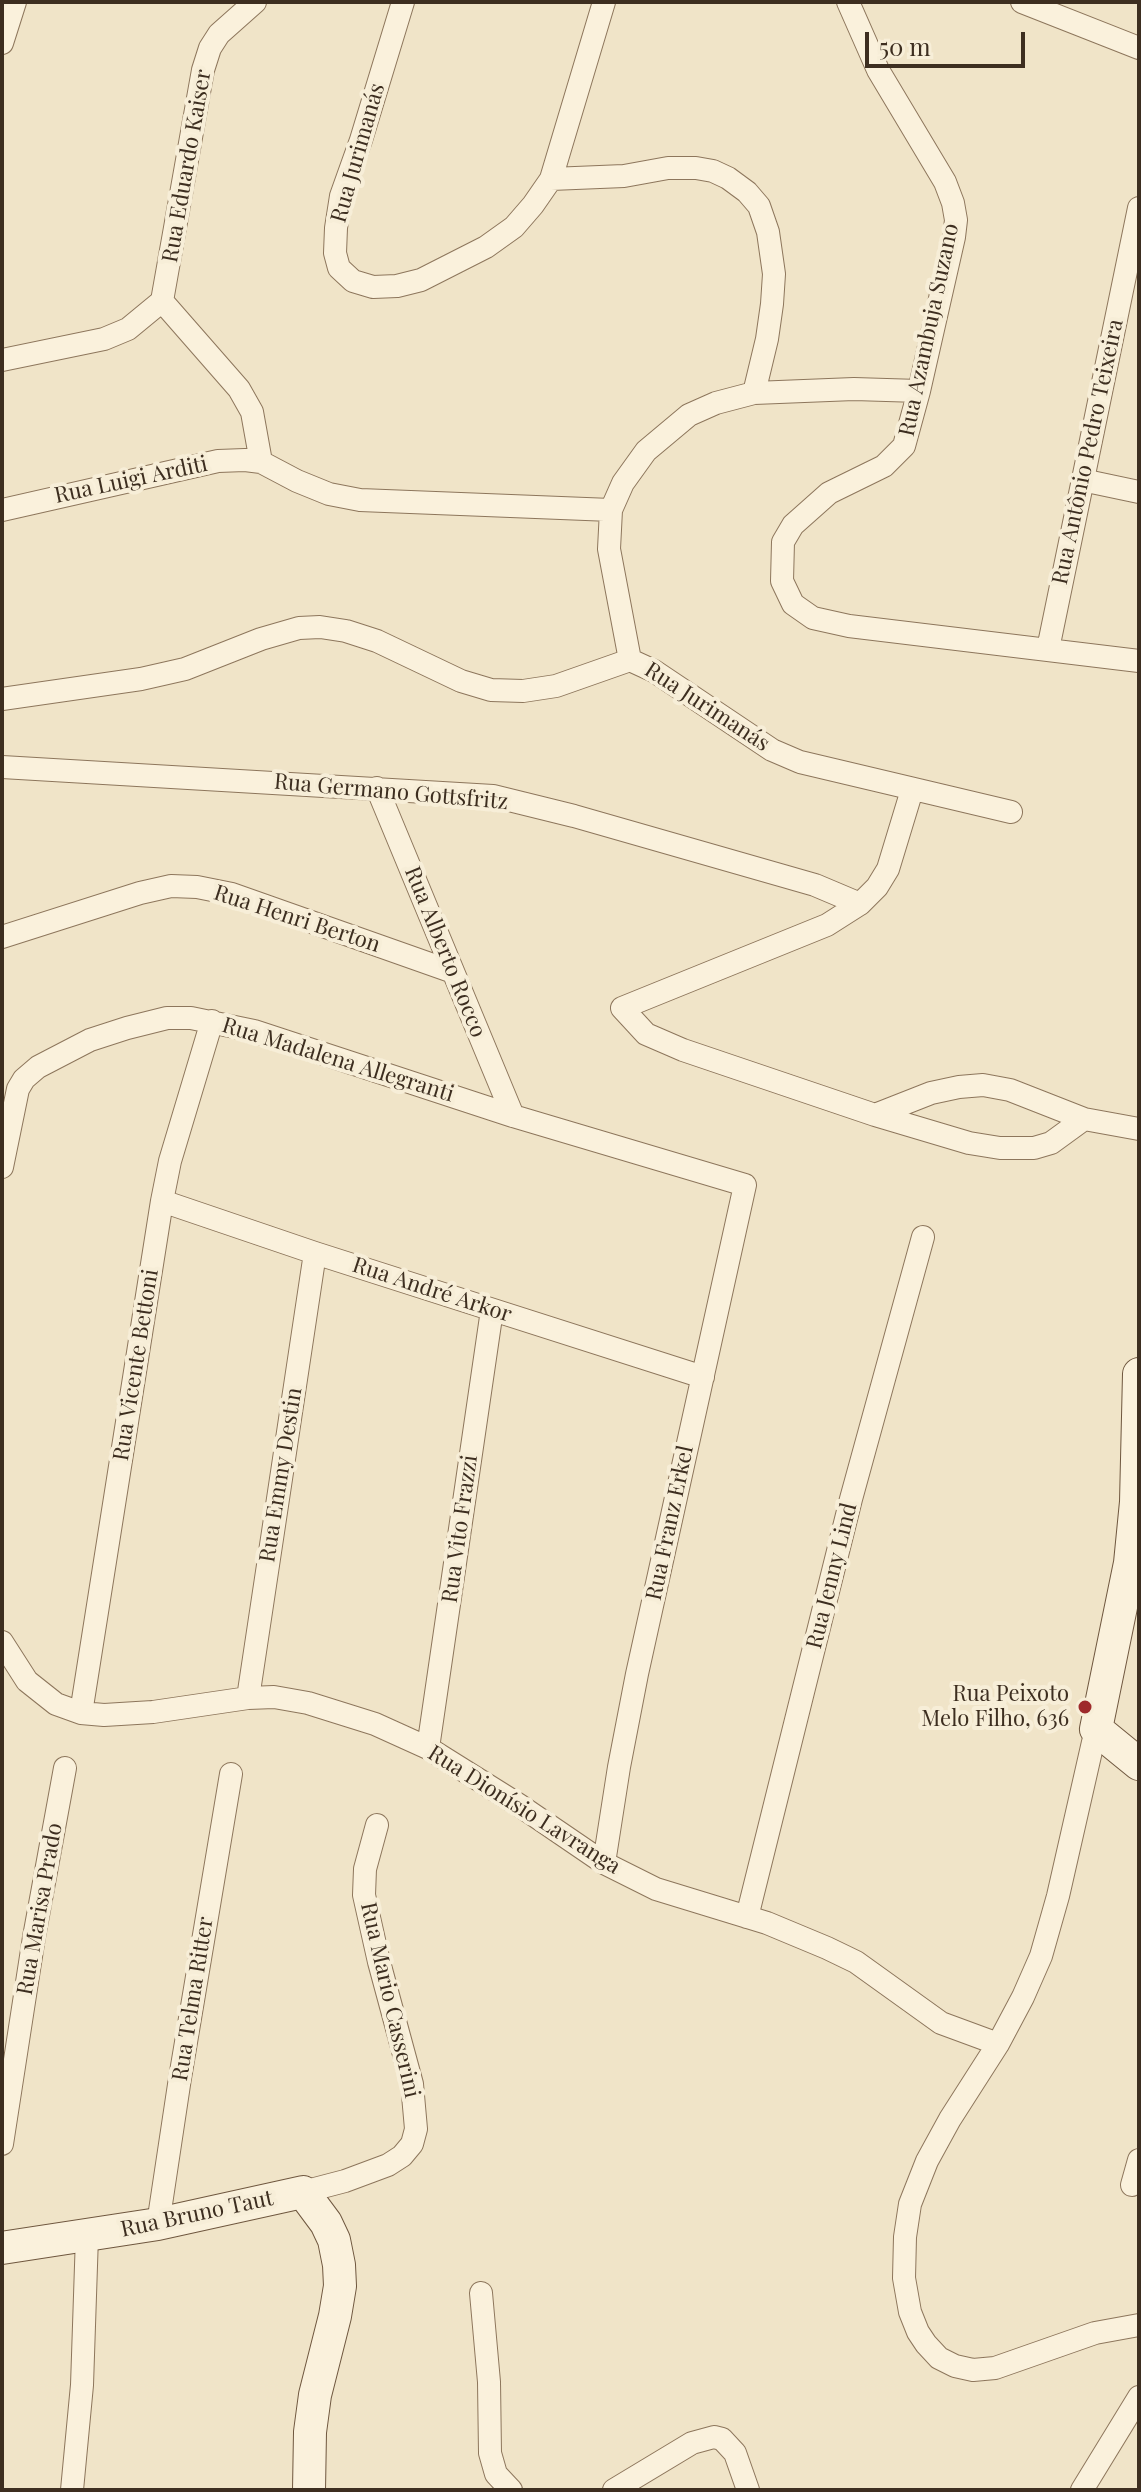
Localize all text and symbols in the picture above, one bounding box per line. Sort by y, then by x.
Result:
scale bar [869,16,1029,66]
text: 50 m [879,30,931,62]
street label: Rua Eduardo Kaiser [157,67,217,265]
street label: Rua Jurimanás [325,80,391,226]
street label: Rua Azambuja Suzano [894,221,964,439]
street label: Rua Antônio Pedro Teixeira [1047,317,1129,587]
street label: Rua Luigi Arditi [52,451,210,509]
street label: Rua Jurimanás [640,657,774,757]
street label: Rua Germano Gottsfritz [273,769,509,815]
street label: Rua Alberto Rocco [399,863,491,1041]
street label: Rua Henri Berton [211,880,383,958]
street label: Rua Madalena Allegranti [219,1012,457,1108]
street label: Rua André Arkor [349,1252,515,1328]
street label: Rua Vicente Bettoni [108,1267,164,1463]
street label: Rua Emmy Destin [254,1386,308,1564]
street label: Rua Franz Erkel [641,1443,699,1603]
street label: Rua Vito Frazzi [437,1453,483,1605]
street label: Rua Jenny Lind [801,1500,863,1652]
place label: Rua Peixoto Melo Filho, 636 [921,1681,1069,1732]
marker: Rua Peixoto Melo Filho, 636 [1076,1698,1094,1716]
street label: Rua Dionísio Lavranga [423,1740,625,1880]
street label: Rua Marisa Prado [12,1821,68,1997]
street label: Rua Mario Casserini [355,1900,425,2100]
street label: Rua Telma Ritter [167,1915,219,2083]
street label: Rua Bruno Taut [118,2185,276,2243]

